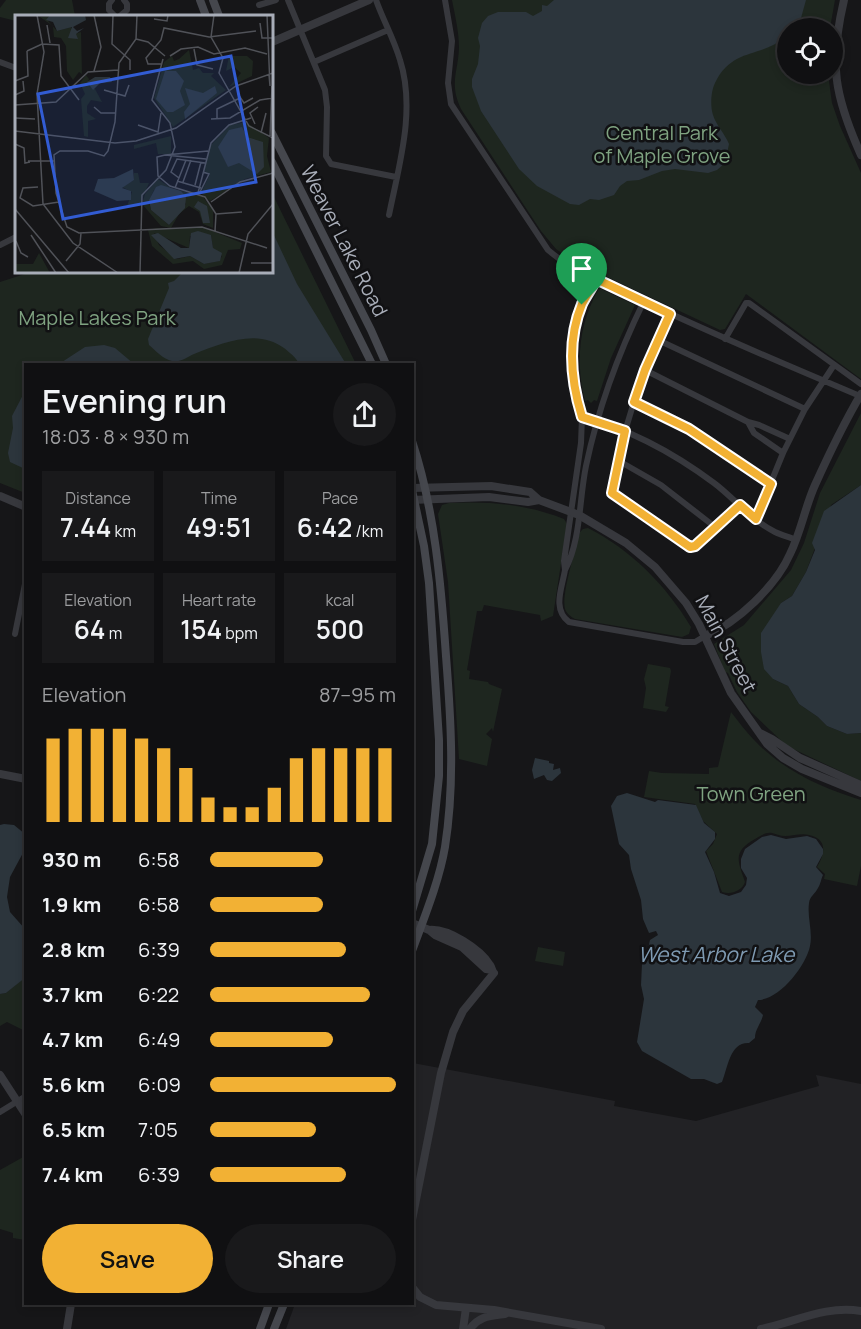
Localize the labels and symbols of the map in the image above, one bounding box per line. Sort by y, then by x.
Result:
inset map [15,15,273,273]
park label: Central Park of Maple Grove [593,119,731,169]
street label: Weaver Lake Road [295,160,394,321]
pin [556,243,607,305]
park label: Maple Lakes Park [18,304,177,331]
street label: Main Street [689,590,764,697]
park label: Town Green [696,780,806,807]
water label: West Arbor Lake [638,940,796,968]

